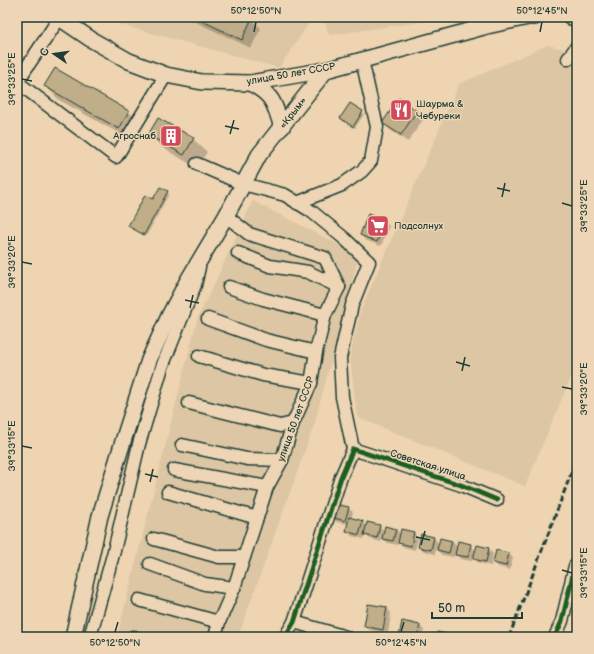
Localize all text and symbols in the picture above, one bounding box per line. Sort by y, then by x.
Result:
text: 50°12'50"N [230,5,282,17]
text: 50°12'45"N [516,5,568,17]
north arrow [34,34,74,74]
text: С [38,46,52,57]
text: 39°33'25"E [6,52,18,106]
street label: улица 50 лет СССР [246,60,337,88]
street label: «Крым» [277,95,309,131]
restaurant icon: Шаурма & Чебуреки [388,97,414,123]
place label: Шаурма & Чебуреки [416,98,464,122]
building icon: Агроснаб [158,123,184,149]
place label: Агроснаб [112,130,157,142]
text: 39°33'25"E [578,179,590,233]
supermarket icon: Подсолнух [365,213,391,239]
place label: Подсолнух [394,220,443,232]
text: 39°33'20"E [6,235,18,289]
text: 39°33'20"E [578,362,590,416]
street label: улица 50 лет СССР [275,374,317,463]
text: 39°33'15"E [6,420,18,472]
street label: Советская улица [389,447,468,483]
text: 39°33'15"E [578,547,590,599]
scale bar [432,594,522,620]
text: 50 m [438,601,465,616]
text: 50°12'50"N [89,637,141,649]
text: 50°12'45"N [375,637,427,649]

